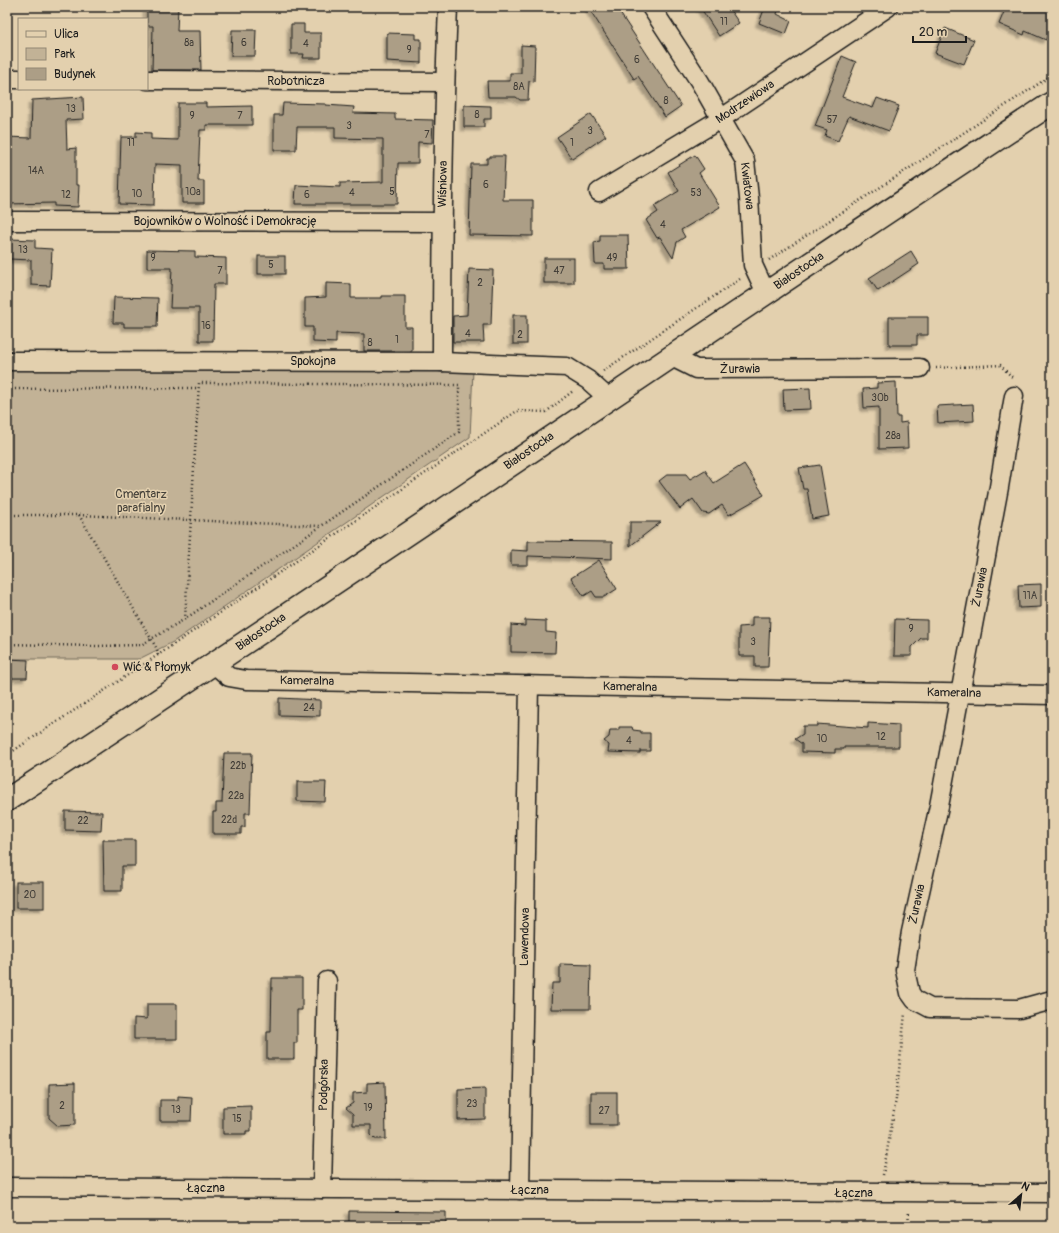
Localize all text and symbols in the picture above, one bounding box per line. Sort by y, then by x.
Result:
house number: 11 [720,16,728,28]
legend [18,18,148,90]
scale bar [913,18,966,44]
text: 20 m [919,25,948,40]
text: Ulica [54,27,79,42]
house number: 8a [184,37,194,49]
house number: 6 [241,37,247,49]
house number: 4 [303,38,309,50]
house number: 9 [406,44,412,56]
text: Park [54,47,75,62]
house number: 6 [634,54,640,66]
text: Budynek [54,67,96,82]
street label: Robotnicza [267,74,325,89]
street label: Modrzewiowa [713,77,778,127]
house number: 8A [513,81,525,93]
house number: 8 [663,95,669,107]
house number: 13 [66,103,76,115]
house number: 8 [474,109,480,121]
house number: 9 [189,110,195,122]
house number: 7 [237,110,243,122]
house number: 57 [827,114,838,126]
house number: 3 [346,120,352,132]
house number: 3 [587,125,593,137]
house number: 7 [424,129,430,141]
house number: 11 [127,137,135,149]
house number: 1 [570,137,574,149]
street label: Wiśniowa [435,160,451,207]
street label: Kwiatowa [737,161,757,211]
house number: 14A [28,165,45,177]
house number: 6 [483,179,489,191]
house number: 10a [185,186,201,198]
house number: 5 [389,186,395,198]
house number: 4 [349,187,355,199]
house number: 53 [691,187,702,199]
house number: 10 [132,188,143,200]
house number: 12 [61,189,71,201]
house number: 6 [304,189,310,201]
street label: Bojowników o Wolność i Demokrację [133,214,317,229]
house number: 4 [660,219,666,231]
house number: 13 [18,244,28,256]
street label: Białostocka [771,249,827,293]
house number: 9 [150,252,156,264]
house number: 49 [607,252,617,264]
house number: 5 [268,259,274,271]
house number: 7 [217,265,223,277]
house number: 47 [553,265,565,277]
house number: 2 [477,277,483,289]
house number: 16 [201,320,211,332]
house number: 4 [465,328,471,340]
house number: 2 [517,329,523,341]
house number: 1 [395,334,399,346]
house number: 8 [367,337,373,349]
street label: Spokojna [290,354,336,369]
street label: Żurawia [720,361,761,377]
house number: 30b [871,392,889,404]
street label: Białostocka [501,429,557,473]
house number: 28a [885,430,901,442]
park label: Cmentarz parafialny [115,487,167,516]
street label: Żurawia [968,565,991,608]
house number: 11A [1023,590,1038,602]
street label: Białostocka [233,610,289,654]
house number: 9 [908,623,914,635]
house number: 3 [750,636,756,648]
place label: Wić & Płomyk [123,660,191,675]
marker: Wić & Płomyk [110,662,120,672]
street label: Kameralna [280,673,335,689]
street label: Kameralna [603,679,658,695]
street label: Kameralna [927,685,982,701]
house number: 24 [303,702,315,714]
house number: 12 [876,731,886,743]
house number: 10 [817,733,828,745]
house number: 4 [626,735,632,747]
house number: 22b [230,760,246,772]
house number: 22a [228,790,244,802]
house number: 22d [221,814,237,826]
house number: 22 [77,815,89,827]
street label: Żurawia [904,882,929,925]
house number: 20 [24,889,36,901]
street label: Lawendowa [517,907,533,966]
street label: Podgórska [316,1059,332,1111]
house number: 23 [467,1098,478,1110]
house number: 2 [59,1100,65,1112]
house number: 19 [363,1102,373,1114]
house number: 13 [171,1104,181,1116]
house number: 27 [599,1105,610,1117]
house number: 15 [232,1113,242,1125]
north arrow [1001,1175,1041,1215]
text: N [1019,1179,1032,1194]
street label: Łączna [186,1181,225,1196]
street label: Łączna [510,1183,549,1198]
street label: Łączna [834,1186,873,1201]

